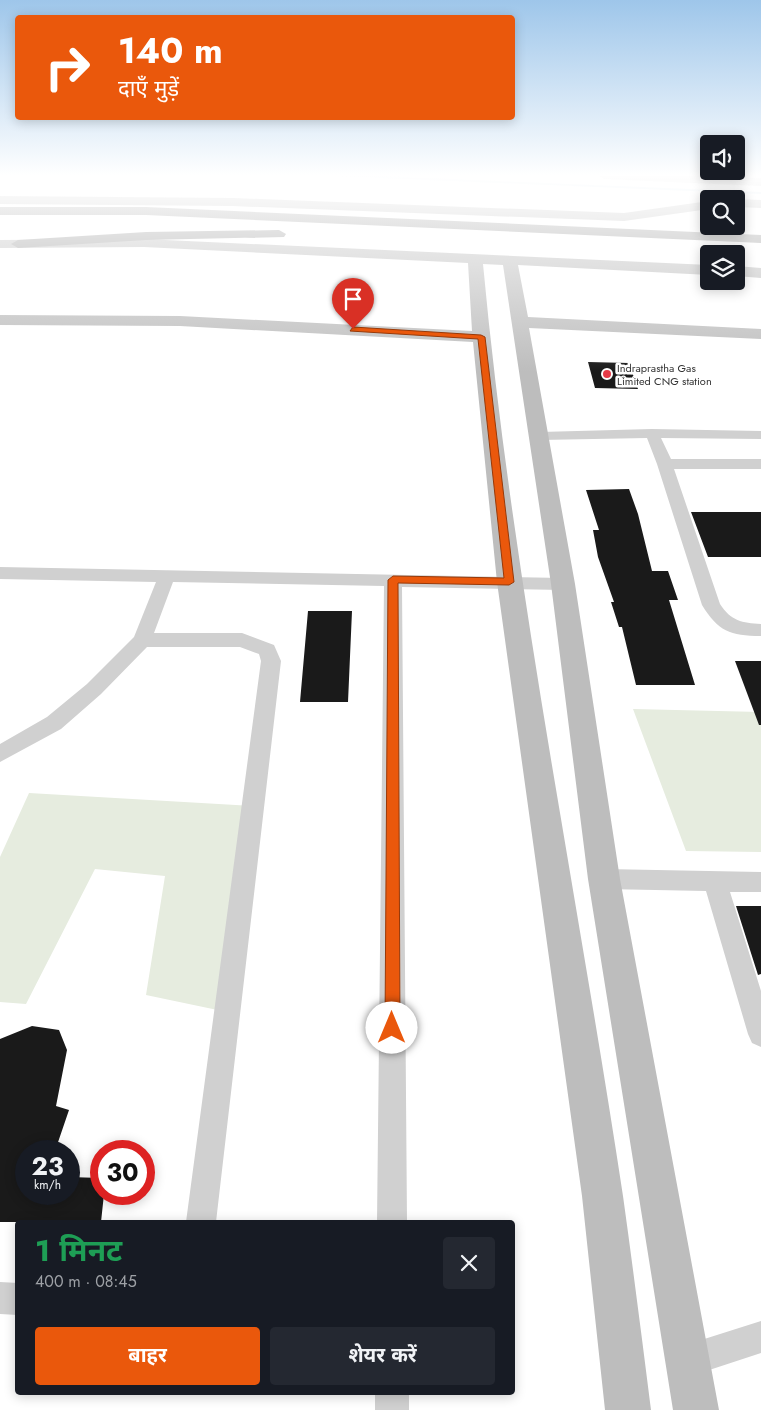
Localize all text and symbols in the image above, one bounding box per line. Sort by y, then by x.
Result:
text: 140 m [118,26,223,76]
icon: right [35,35,100,100]
text: दाएँ मुड़ें [118,72,179,104]
map controls [700,135,745,290]
button: sound [700,135,745,180]
button: search [700,190,745,235]
button: layers [700,245,745,290]
pin [332,278,374,329]
icon: arrive [339,285,367,313]
place label: Indraprastha Gas Limited CNG station [617,360,712,389]
marker: Indraprastha Gas Limited CNG station [601,368,613,380]
position arrow [365,1001,417,1053]
speed limit sign: 30 [90,1140,155,1205]
text: 23 [32,1148,63,1184]
text: km/h [34,1176,61,1194]
text: 1 मिनट [35,1229,122,1272]
button: close [443,1237,495,1289]
text: 400 m · 08:45 [35,1270,137,1293]
button: बाहर [35,1327,260,1385]
button: शेयर करें [270,1327,495,1385]

